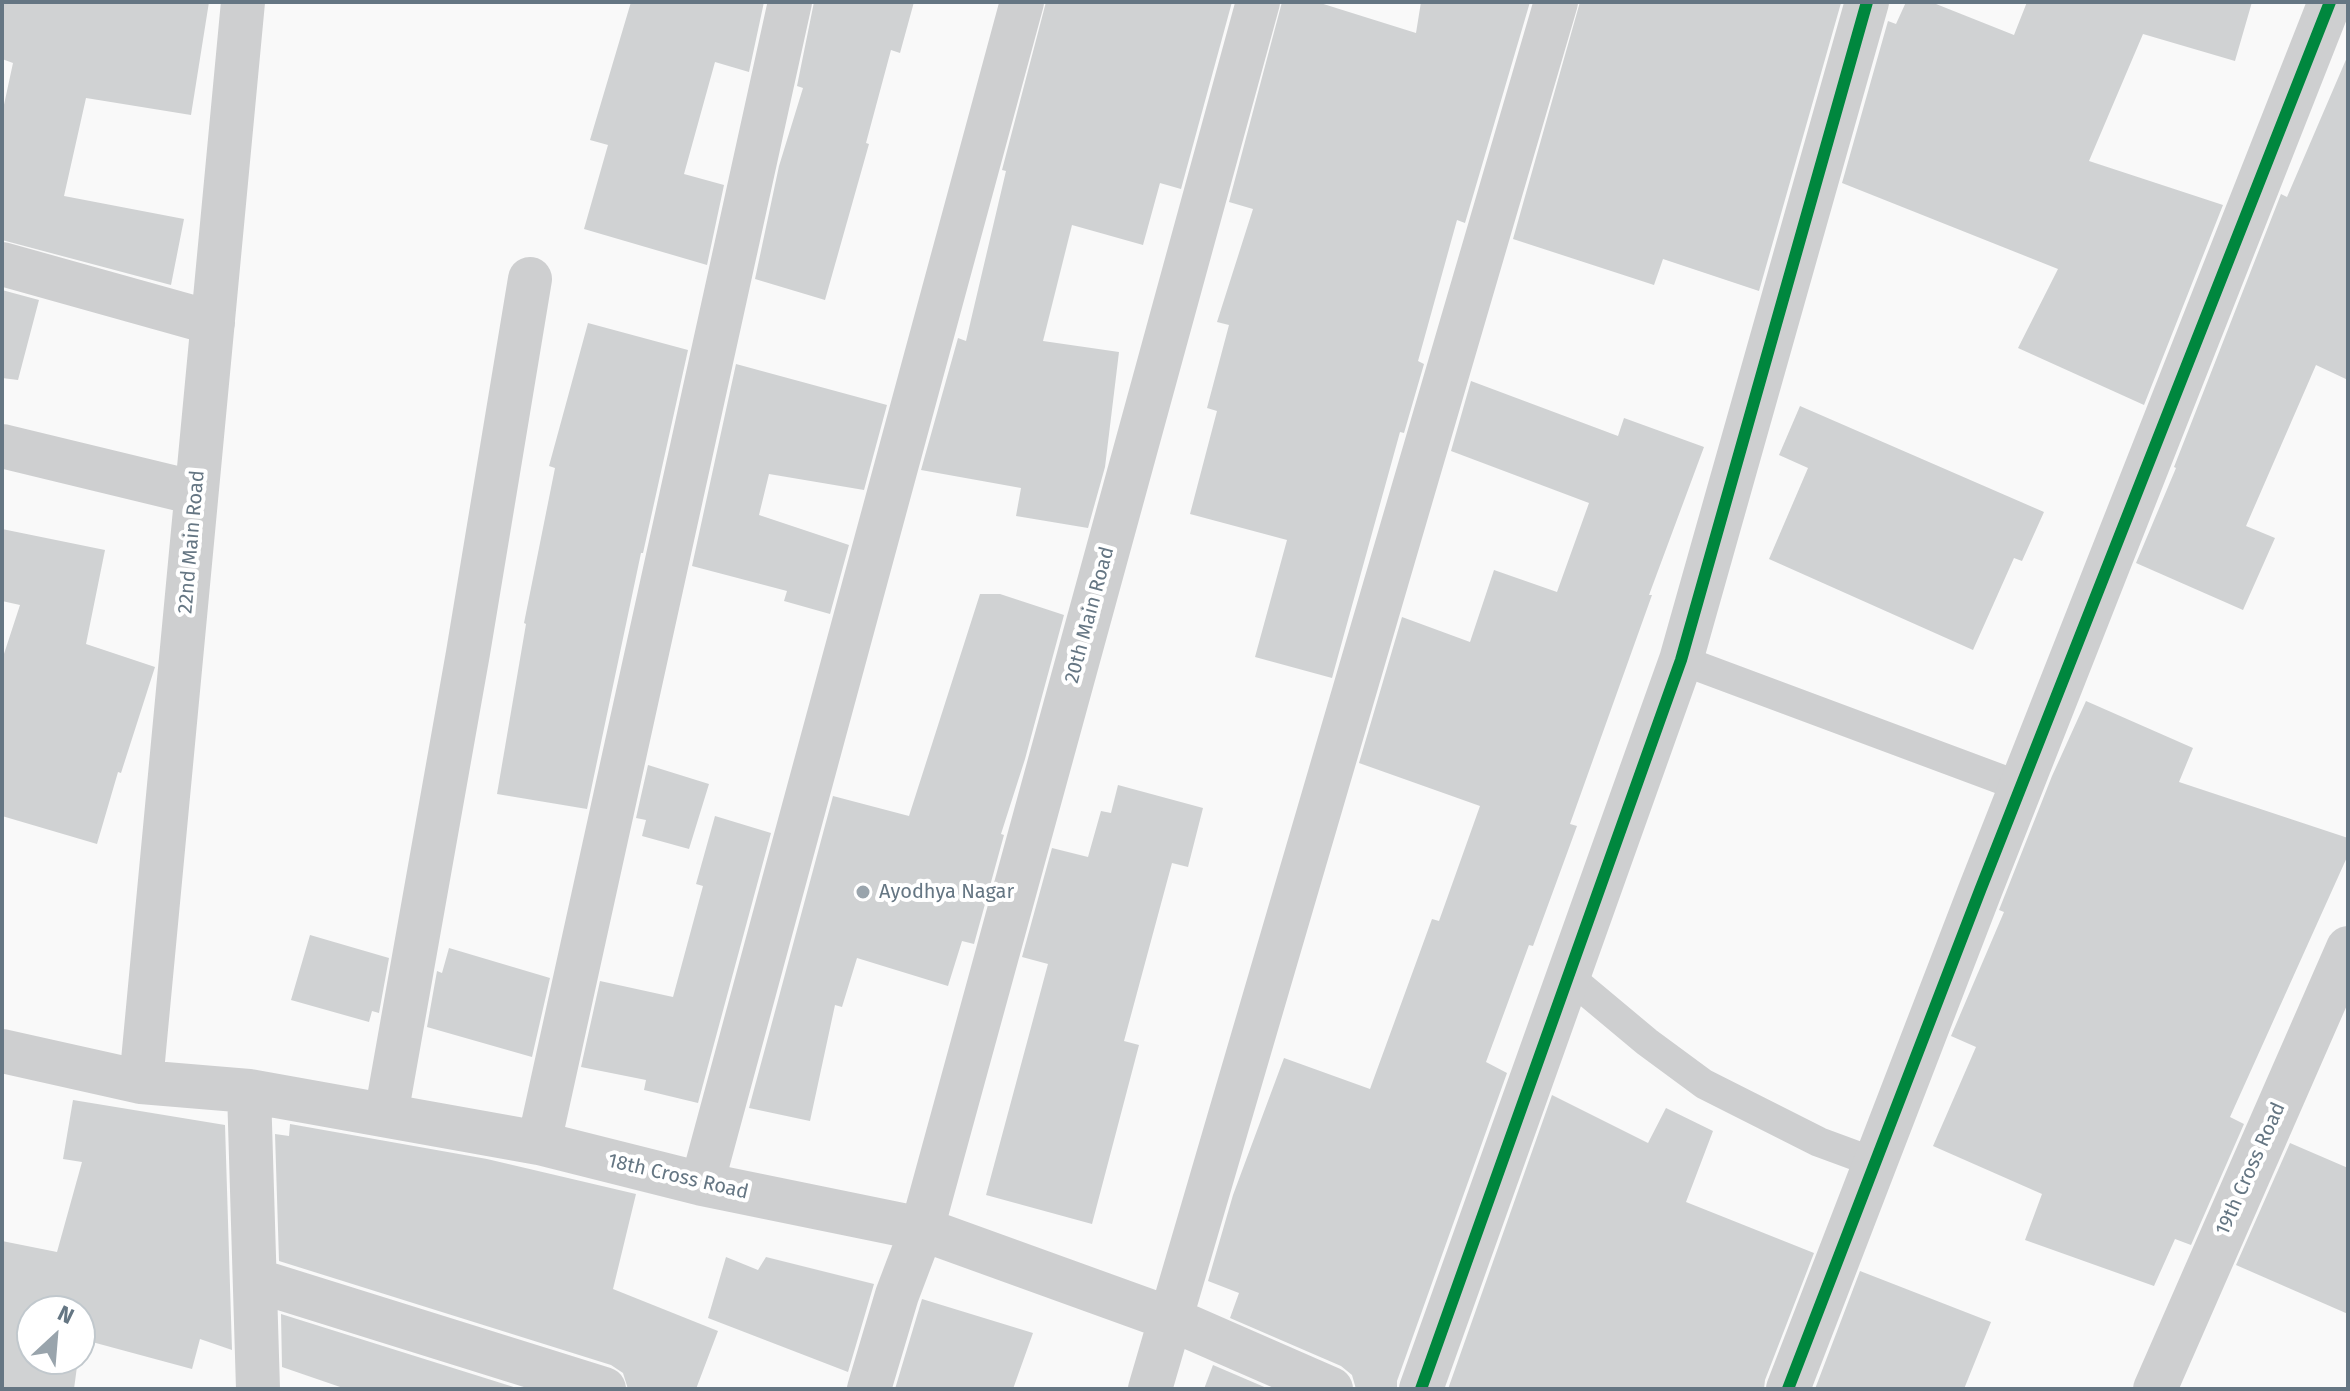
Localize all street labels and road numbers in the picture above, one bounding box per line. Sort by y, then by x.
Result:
street label: 22nd Main Road [174,469,210,615]
street label: 20th Main Road [1060,544,1120,686]
street label: 19th Cross Road [2211,1099,2291,1239]
street label: 18th Cross Road [605,1149,751,1205]

